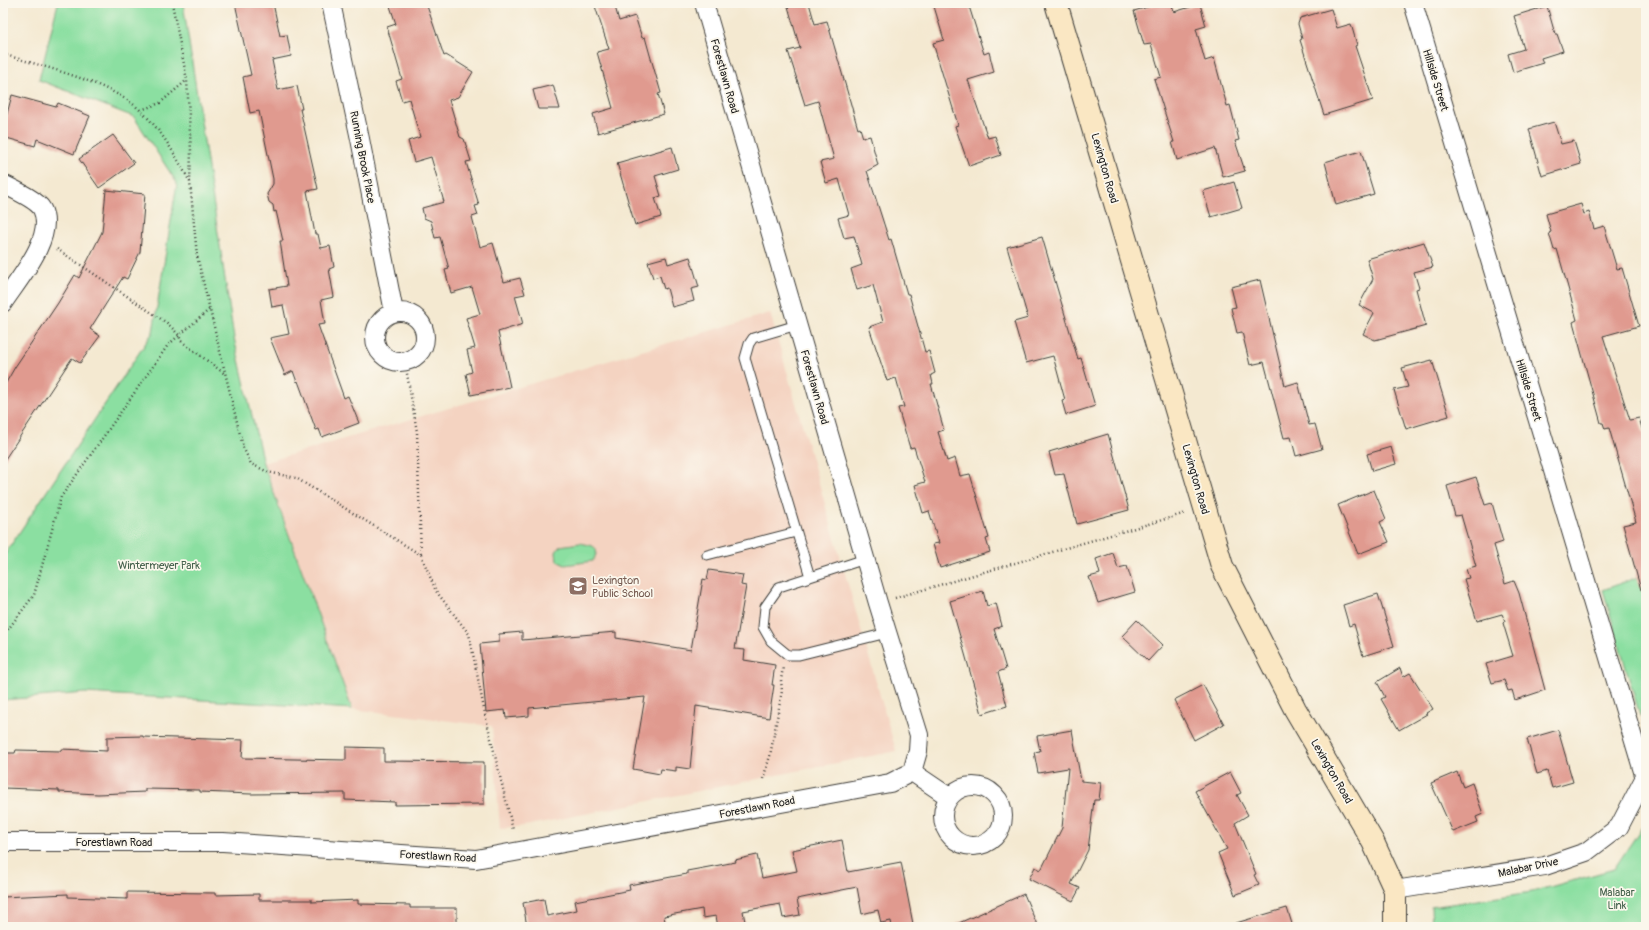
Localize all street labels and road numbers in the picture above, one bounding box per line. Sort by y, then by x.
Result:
street label: Forestlawn Road [708,37,741,115]
street label: Hillside Street [1420,48,1451,113]
street label: Running Brook Place [347,110,378,205]
street label: Lexington Road [1088,132,1121,205]
street label: Forestlawn Road [798,348,831,426]
street label: Hillside Street [1513,358,1544,423]
street label: Lexington Road [1179,443,1212,516]
street label: Lexington Road [1308,737,1355,806]
street label: Forestlawn Road [718,794,796,821]
street label: Forestlawn Road [75,836,153,849]
street label: Forestlawn Road [399,848,477,865]
street label: Malabar Drive [1497,855,1560,880]

